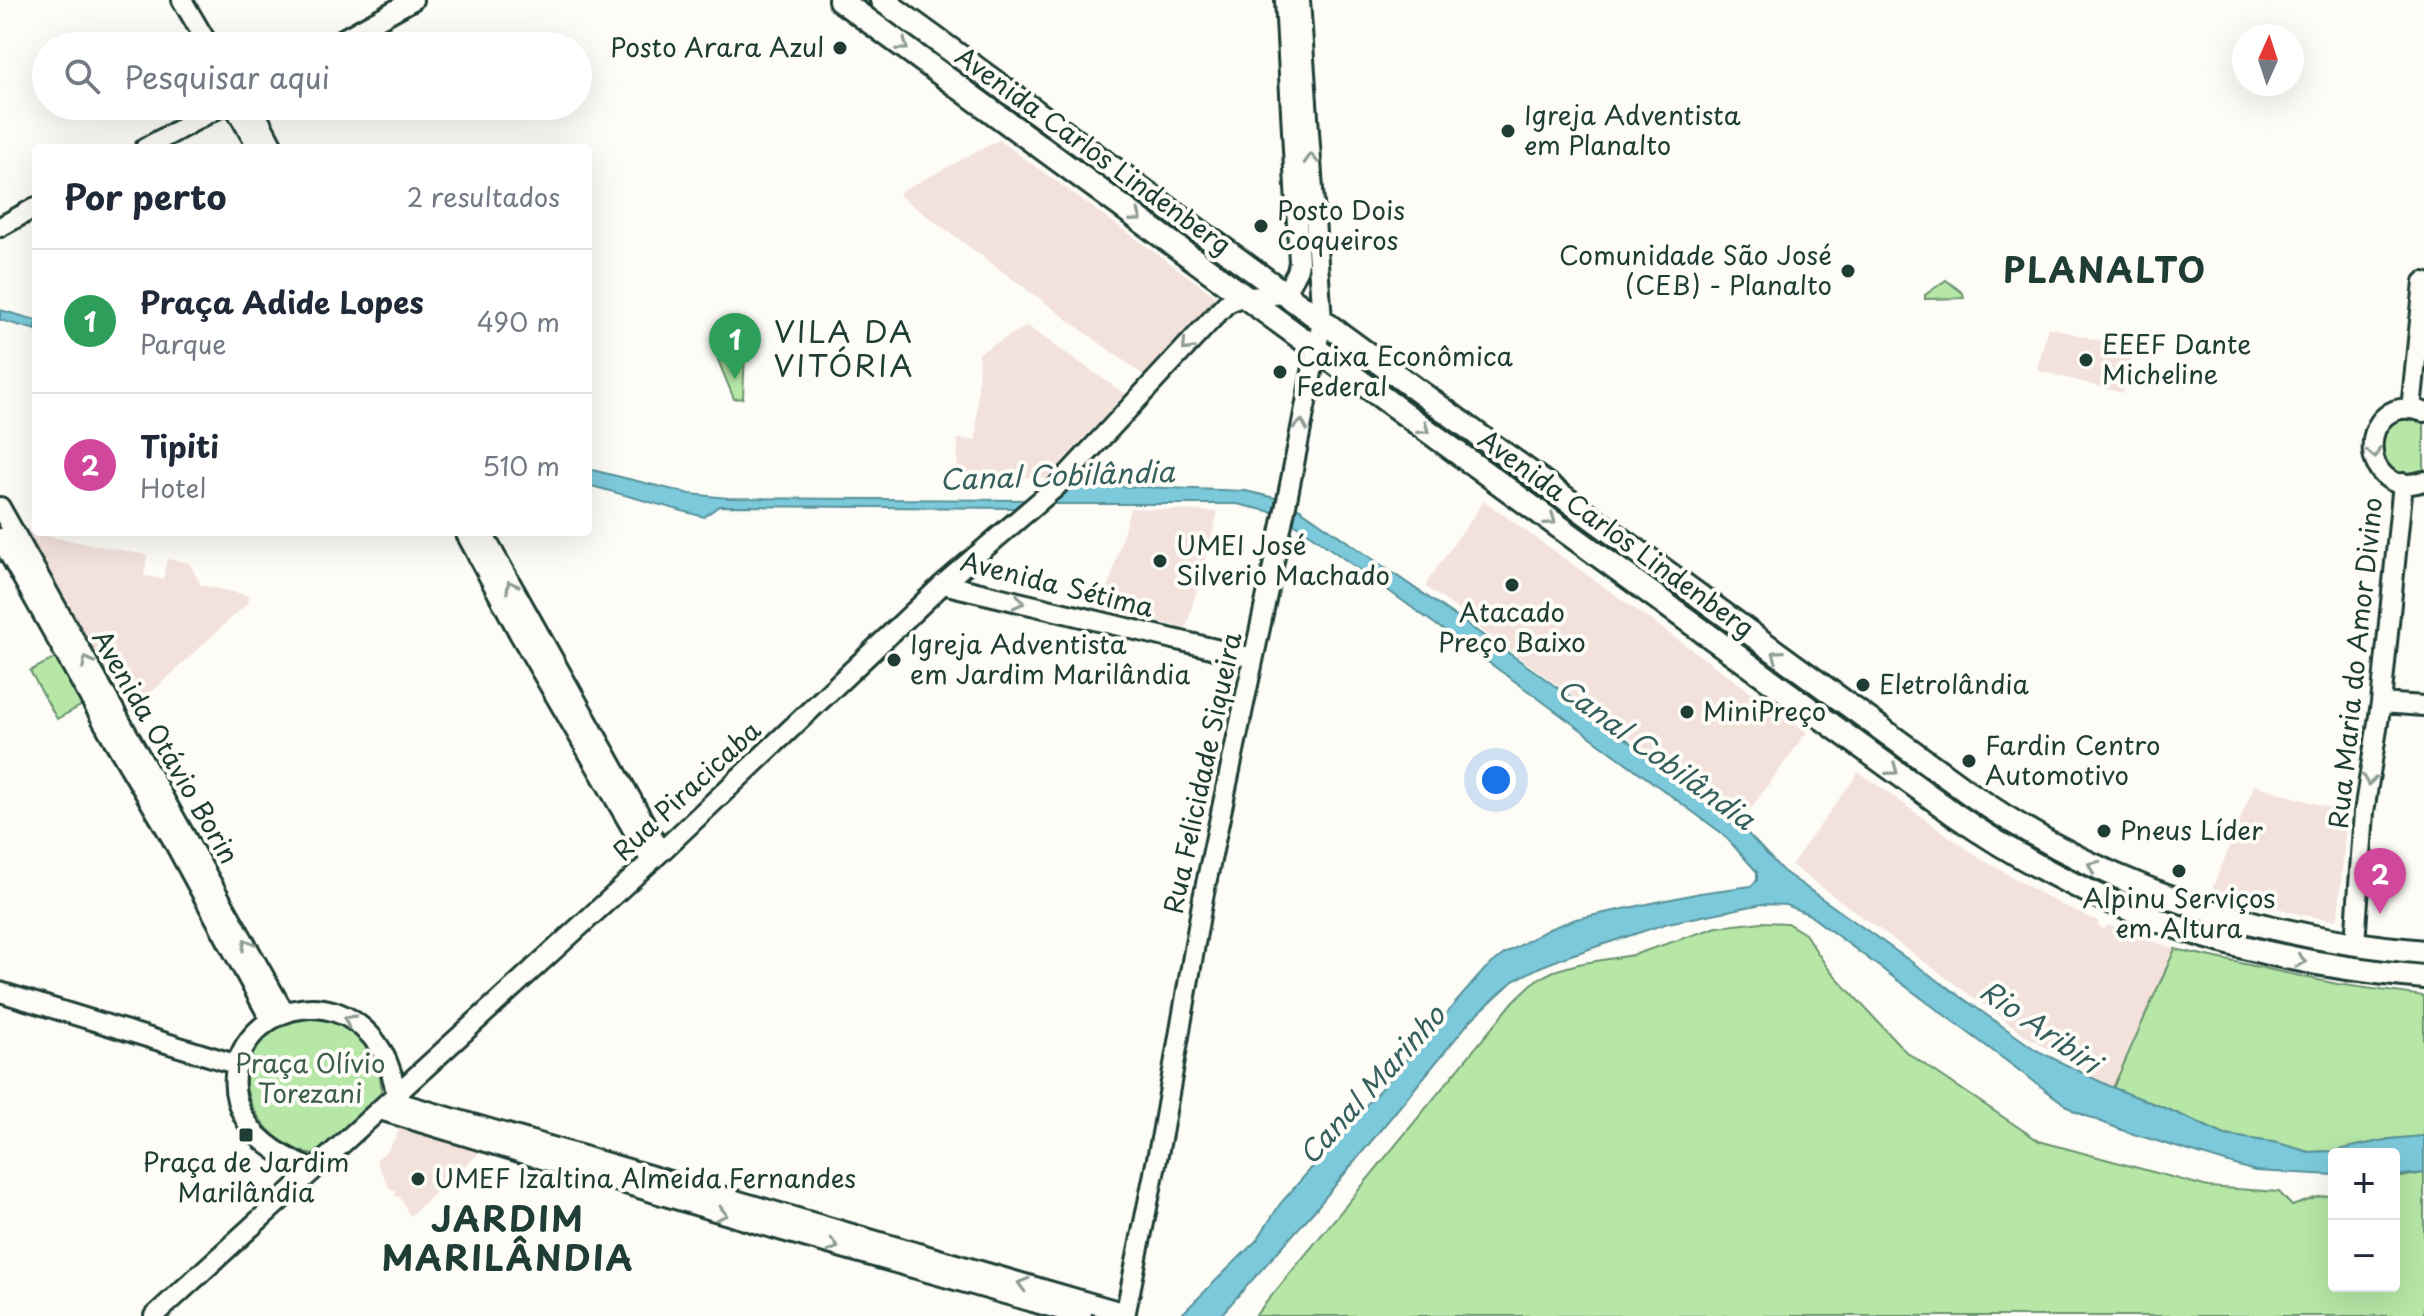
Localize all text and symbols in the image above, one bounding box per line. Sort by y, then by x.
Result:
north arrow [2232,24,2304,96]
place label: Posto Arara Azul [610,27,824,66]
search box [32,32,592,120]
street label: Avenida Carlos Lindenberg [948,36,1240,263]
one-way arrow [894,37,909,51]
marker: Posto Arara Azul [831,39,849,57]
icon: search [60,54,104,98]
text: Pesquisar aqui [124,54,330,99]
place label: Igreja Adventista em Planalto [1524,95,1741,164]
marker: Igreja Adventista em Planalto [1499,122,1517,140]
one-way arrow [1303,152,1320,165]
text: Por perto [64,170,226,222]
text: 2 resultados [407,177,560,216]
place label: Posto Dois Coqueiros [1277,190,1405,259]
one-way arrow [1128,208,1142,222]
marker: Posto Dois Coqueiros [1252,217,1270,235]
place label: Comunidade São José (CEB) - Planalto [1559,235,1832,304]
district label: PLANALTO [2003,243,2207,295]
marker: Comunidade São José (CEB) - Planalto [1839,262,1857,280]
text: Praça Adide Lopes [140,279,424,324]
text: 1 [84,302,96,341]
text: 490 m [477,302,560,341]
district label: VILA DA VITÓRIA [774,308,914,387]
pin: 1 [709,313,761,379]
text: Parque [140,324,227,363]
place label: EEEF Dante Micheline [2102,324,2251,393]
place label: Caixa Econômica Federal [1296,336,1513,405]
one-way arrow [1182,337,1197,351]
marker: EEEF Dante Micheline [2077,351,2095,369]
marker: Caixa Econômica Federal [1271,363,1289,381]
one-way arrow [1292,418,1309,431]
one-way arrow [1416,419,1430,433]
street label: Avenida Carlos Lindenberg [1471,419,1763,646]
text: Tipiti [140,423,219,468]
text: 2 [81,446,99,485]
text: 510 m [482,446,560,485]
one-way arrow [2365,446,2382,459]
water label: Canal Cobilândia [939,449,1177,500]
text: Hotel [140,468,206,507]
street label: Rua Maria do Amor Divino [2318,495,2391,830]
one-way arrow [1543,511,1557,525]
place label: UMEI José Silverio Machado [1176,525,1390,594]
street label: Avenida Sétima [957,541,1158,626]
marker: UMEI José Silverio Machado [1151,552,1169,570]
marker: Atacado Preço Baixo [1503,576,1521,594]
one-way arrow [506,580,521,594]
place label: Atacado Preço Baixo [1438,592,1586,661]
one-way arrow [1011,593,1025,610]
street label: Avenida Otávio Borin [83,622,249,870]
place label: Igreja Adventista em Jardim Marilândia [910,624,1190,693]
street label: Rua Felicidade Siqueira [1153,628,1251,917]
one-way arrow [1771,650,1786,664]
marker: Igreja Adventista em Jardim Marilândia [885,651,903,669]
one-way arrow [81,657,97,671]
place label: Eletrolândia [1879,664,2030,703]
water label: Canal Cobilândia [1549,666,1766,840]
marker: Eletrolândia [1854,676,1872,694]
place label: MiniPreço [1703,691,1826,730]
marker: MiniPreço [1678,703,1696,721]
street label: Rua Piracicaba [603,710,769,869]
place label: Fardin Centro Automotivo [1985,725,2161,794]
marker: Fardin Centro Automotivo [1960,752,1978,770]
your location [1476,760,1516,800]
one-way arrow [1885,760,1899,775]
one-way arrow [2361,773,2378,787]
place label: Pneus Líder [2120,810,2263,849]
marker: Pneus Líder [2095,822,2113,840]
pin: 2 [2354,848,2406,914]
one-way arrow [2087,860,2102,876]
marker: Alpinu Serviços em Altura [2170,862,2188,880]
place label: Alpinu Serviços em Altura [2083,878,2275,947]
one-way arrow [241,937,256,952]
one-way arrow [2295,952,2308,969]
water label: Rio Aribiri [1972,969,2113,1085]
water label: Canal Marinho [1287,994,1455,1173]
one-way arrow [343,1014,358,1029]
park label: Praça Olívio Torezani [235,1043,385,1112]
marker: Praça de Jardim Marilândia [237,1126,255,1144]
place label: Praça de Jardim Marilândia [143,1142,349,1211]
map controls [2328,1148,2400,1292]
button: + [2328,1148,2400,1220]
place label: UMEF Izaltina Almeida Fernandes [434,1158,856,1197]
marker: UMEF Izaltina Almeida Fernandes [409,1170,427,1188]
district label: JARDIM MARILÂNDIA [381,1192,635,1283]
one-way arrow [714,1205,728,1221]
button: − [2328,1220,2400,1292]
one-way arrow [826,1237,840,1253]
one-way arrow [1017,1277,1031,1293]

